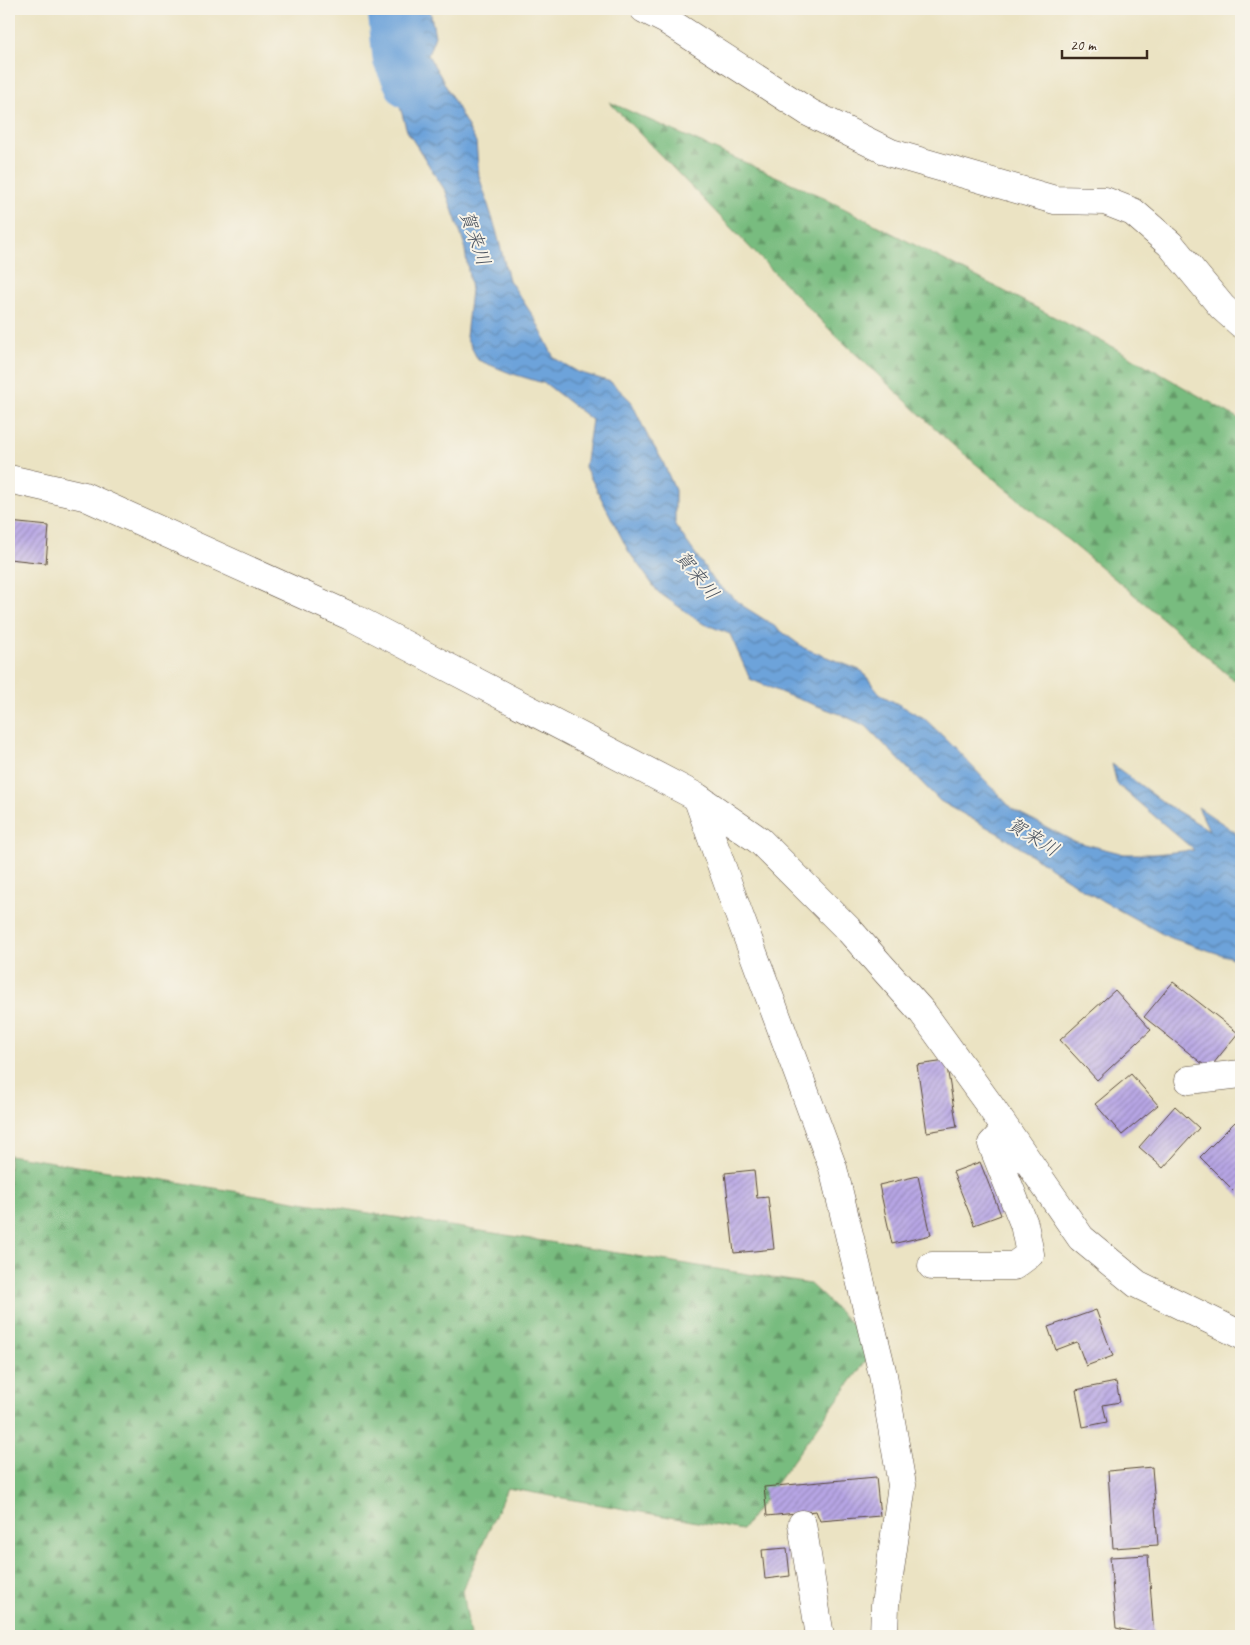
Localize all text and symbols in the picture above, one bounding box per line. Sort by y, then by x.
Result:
scale bar [1062,28,1148,60]
text: 20 m [1070,36,1097,55]
water label: 賀来川 [454,207,496,269]
water label: 賀来川 [670,545,724,605]
water label: 賀来川 [1002,812,1064,862]

